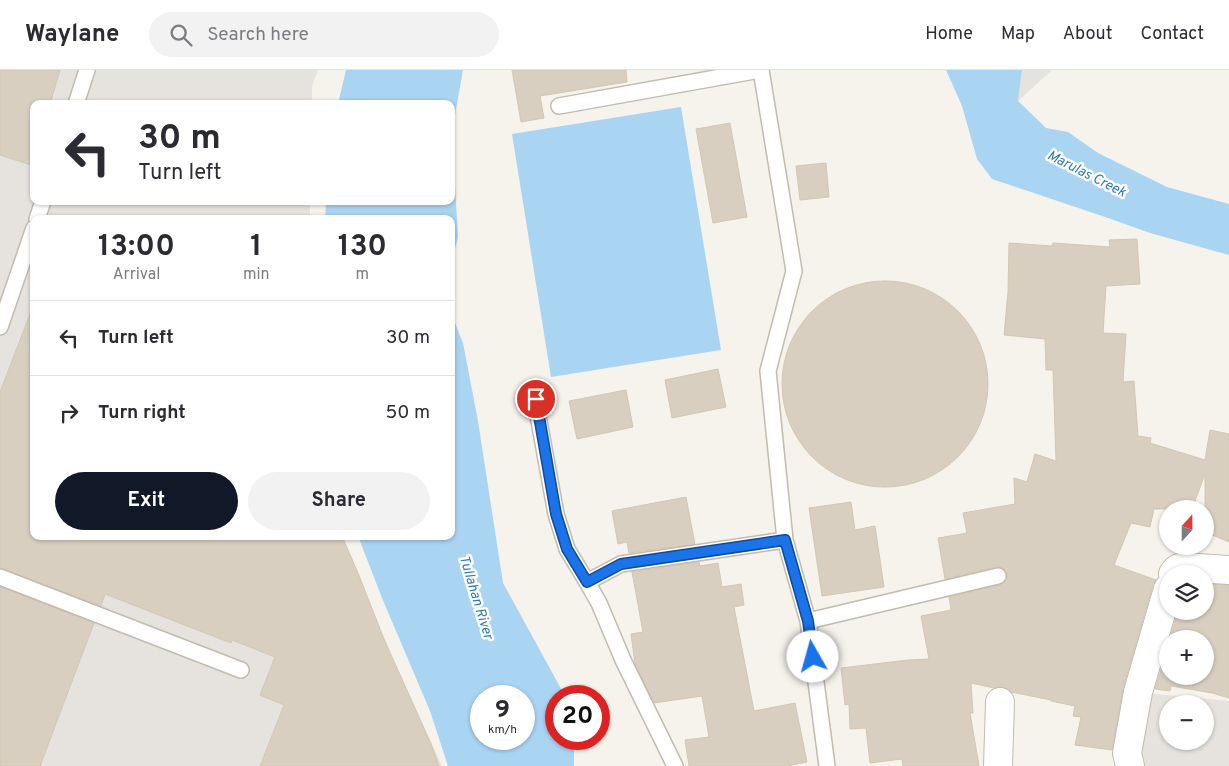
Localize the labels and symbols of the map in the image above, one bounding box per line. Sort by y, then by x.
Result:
water label: Marulas Creek [1044,147,1129,202]
pin [515,378,557,420]
north arrow [1159,500,1214,555]
water label: Tullahan River [455,553,497,643]
position arrow [786,630,838,682]
speed limit sign: 20 [545,685,610,750]

